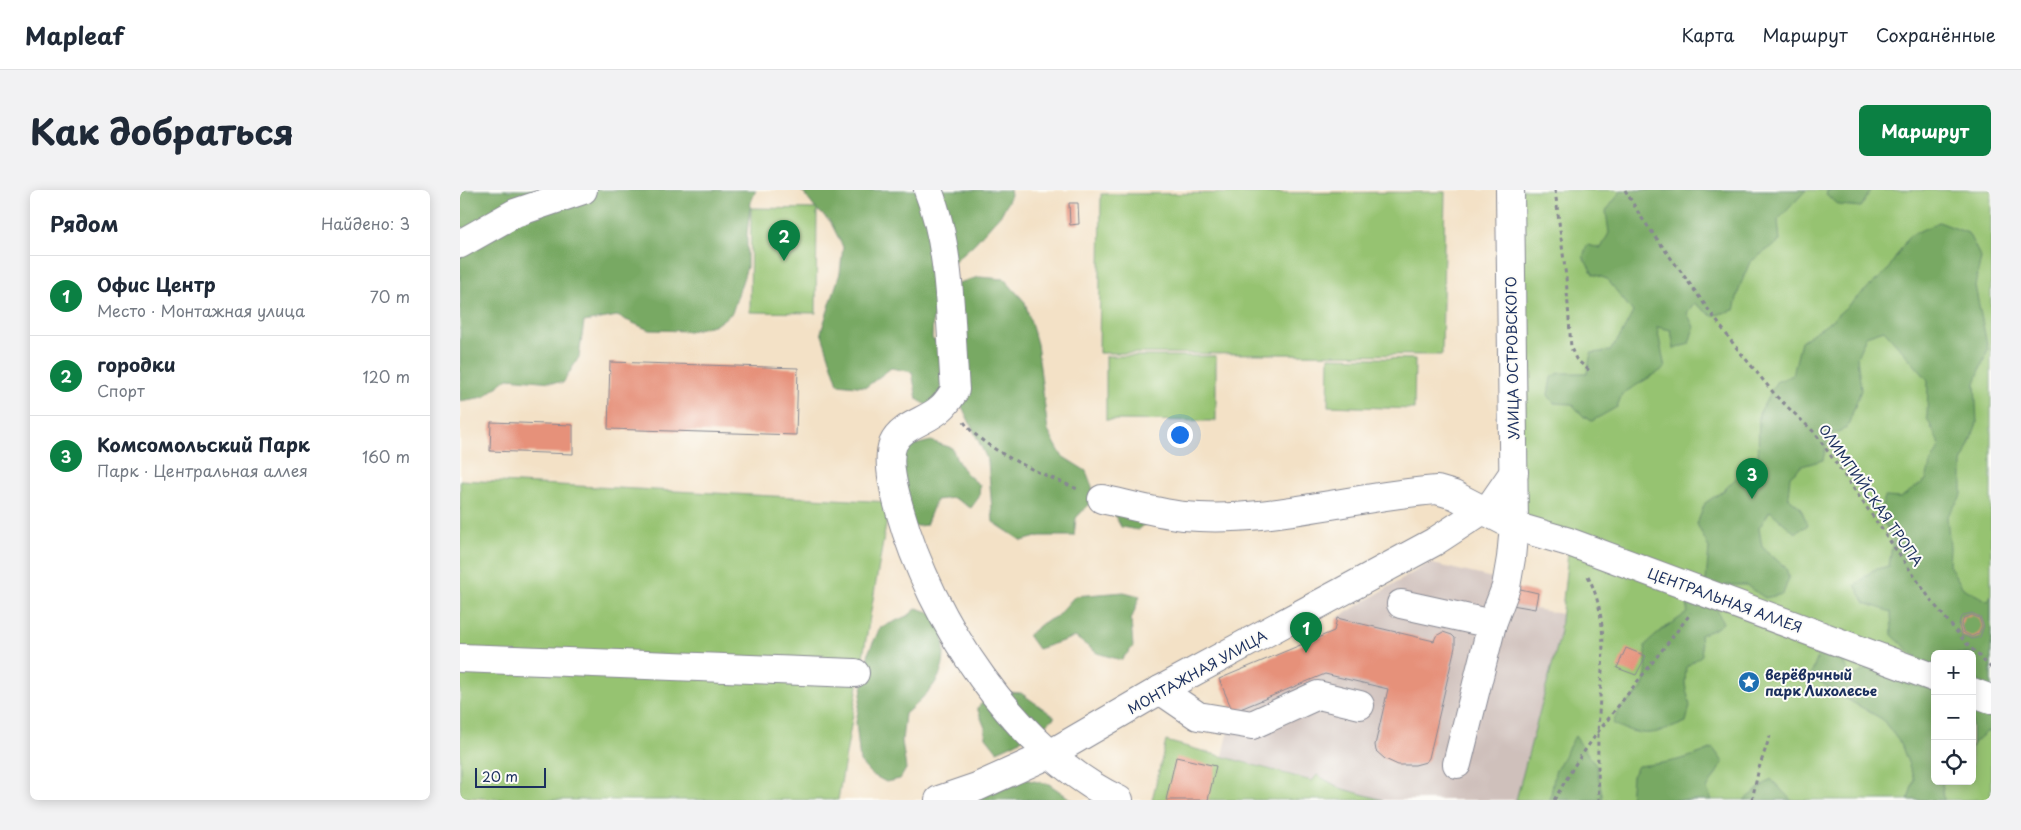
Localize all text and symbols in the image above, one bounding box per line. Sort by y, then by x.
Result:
text: Mapleaf [25,17,124,53]
text: Карта [1682,21,1734,48]
text: Маршрут [1762,21,1848,48]
text: Сохранённые [1876,21,1996,48]
text: Как добраться [30,104,294,157]
button: Маршрут [1859,105,1991,156]
text: Рядом [50,207,118,239]
text: Найдено: 3 [321,211,410,235]
pin: 2 [768,220,800,261]
text: Офис Центр [97,270,216,298]
street label: УЛИЦА ОСТРОВСКОГО [1500,276,1524,440]
text: 1 [62,284,70,308]
text: 70 m [370,284,410,308]
text: Место · Монтажная улица [97,298,305,322]
text: городки [97,350,176,378]
text: 2 [60,364,72,388]
text: 120 m [363,364,410,388]
text: Спорт [97,378,145,402]
street label: ОЛИМПИЙСКАЯ ТРОПА [1814,420,1928,571]
your location [1167,422,1193,448]
text: Комсомольский Парк [97,430,310,458]
text: 3 [61,444,71,468]
text: 160 m [362,444,410,468]
text: Парк · Центральная аллея [97,458,308,482]
pin: 3 [1736,458,1768,499]
street label: ЦЕНТРАЛЬНАЯ АЛЛЕЯ [1645,562,1805,638]
pin: 1 [1290,612,1322,653]
street label: МОНТАЖНАЯ УЛИЦА [1124,625,1271,719]
map controls [1931,650,1976,785]
button: + [1931,650,1976,695]
place label: верёврчный парк Лихолесье [1765,664,1877,701]
place icon: верёврчный парк Лихолесье [1737,670,1761,694]
button: − [1931,695,1976,740]
button: locate [1931,740,1976,785]
scale bar [475,765,546,788]
text: 20 m [482,766,518,787]

